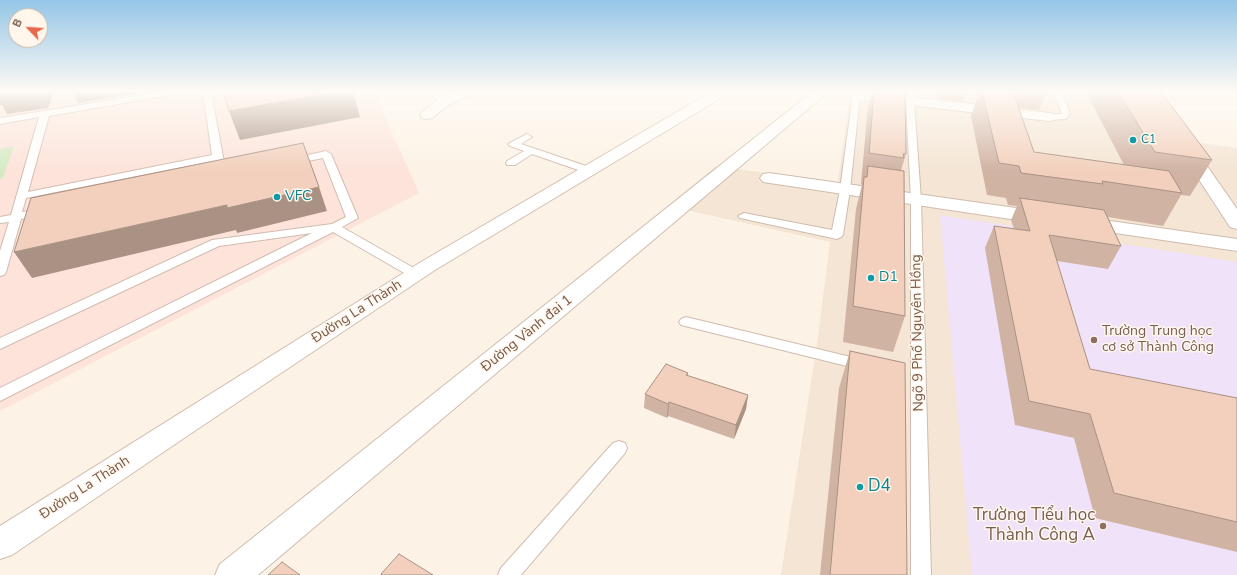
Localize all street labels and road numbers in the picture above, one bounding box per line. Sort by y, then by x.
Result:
street label: Ngõ 9 Phố Nguyên Hồng [908,254,928,412]
street label: Đường La Thành [309,277,405,347]
street label: Đường Vành đai 1 [478,292,576,376]
street label: Đường La Thành [37,453,133,523]

